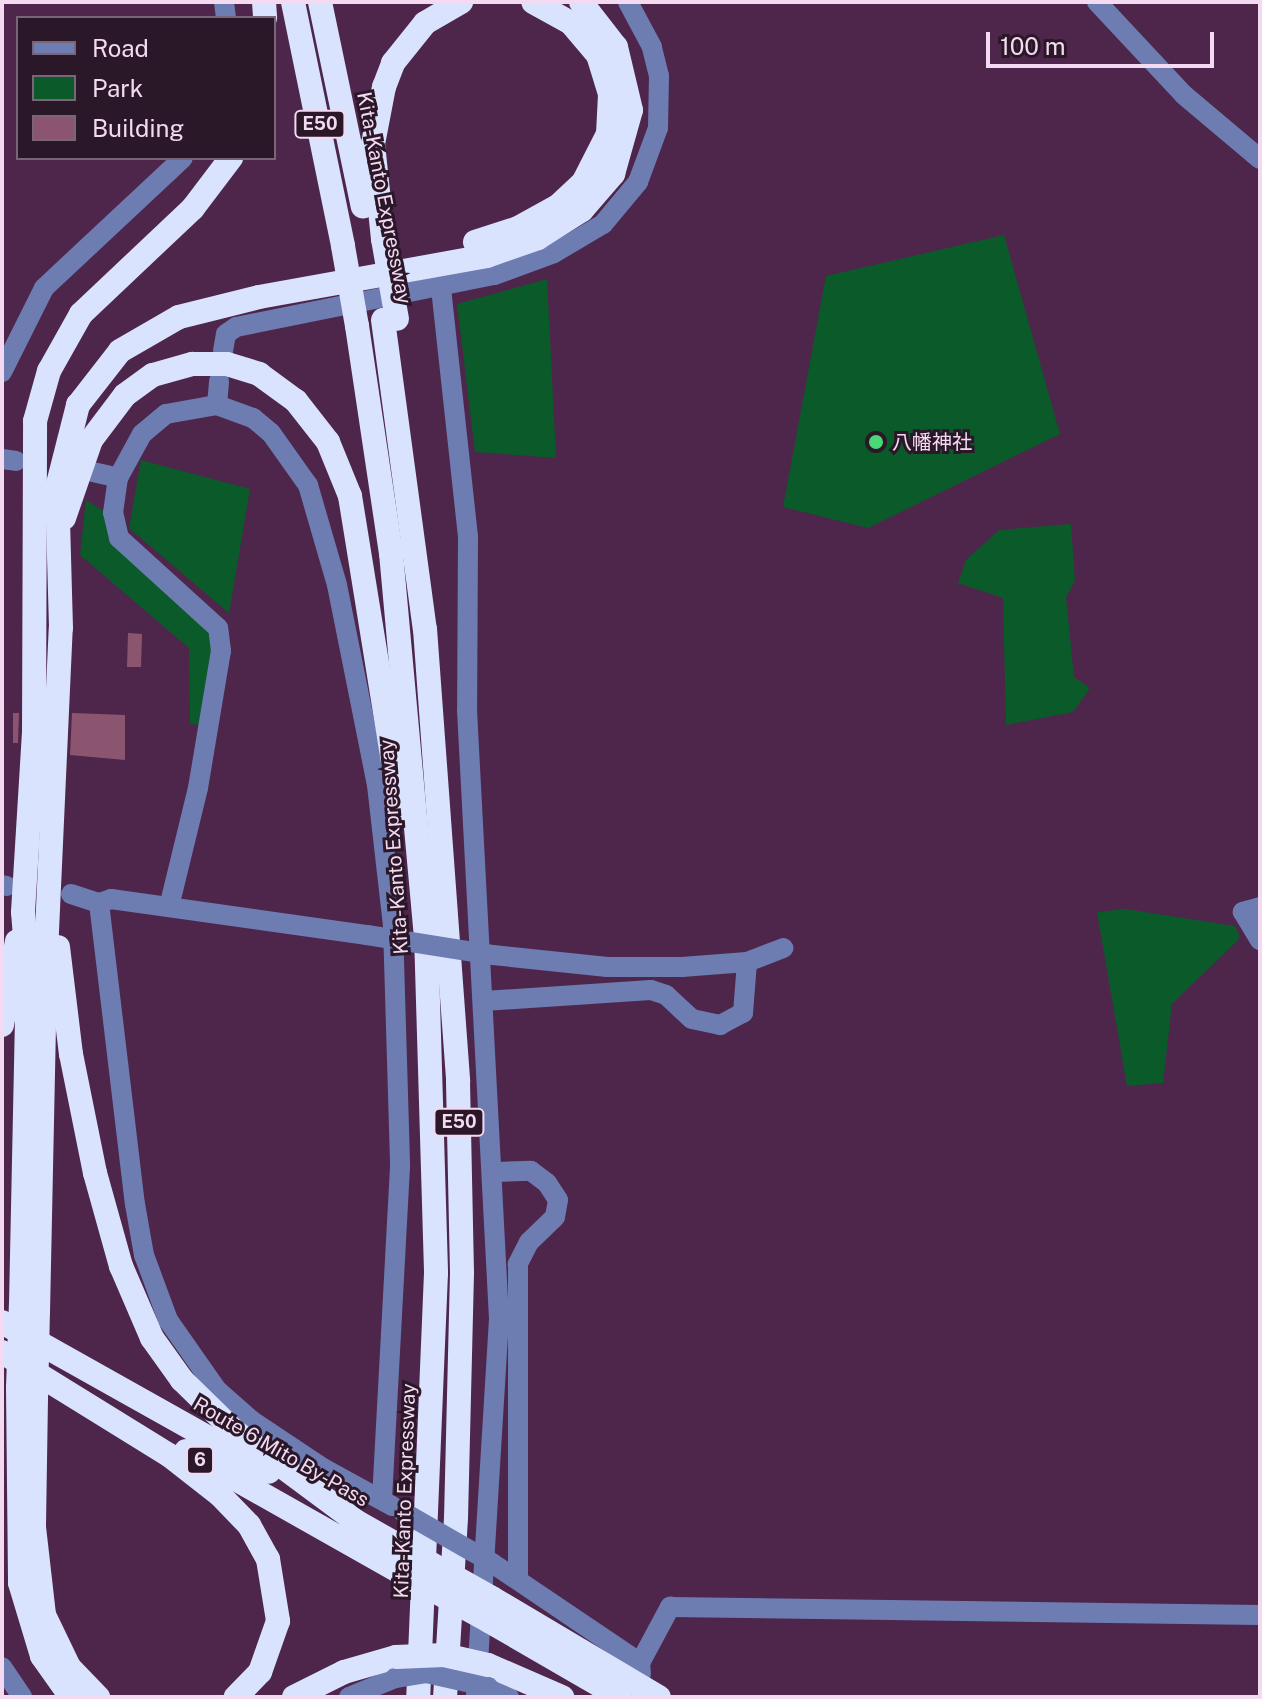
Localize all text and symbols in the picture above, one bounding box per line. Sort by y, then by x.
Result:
legend [16,16,276,160]
scale bar [990,16,1218,66]
text: 100 m [1000,32,1066,60]
text: Road [92,34,149,62]
text: Park [92,74,143,102]
street label: Kita-Kanto Expressway [352,90,416,306]
road number: E50 [294,110,346,138]
text: Building [92,114,184,142]
place label: 八幡神社 [892,430,972,454]
marker: 八幡神社 [867,433,885,451]
street label: Kita-Kanto Expressway [375,739,413,955]
road number: E50 [433,1108,485,1136]
street label: Kita-Kanto Expressway [389,1383,421,1599]
street label: Route 6 Mito By-Pass [189,1392,373,1512]
road number: 6 [186,1446,214,1474]

